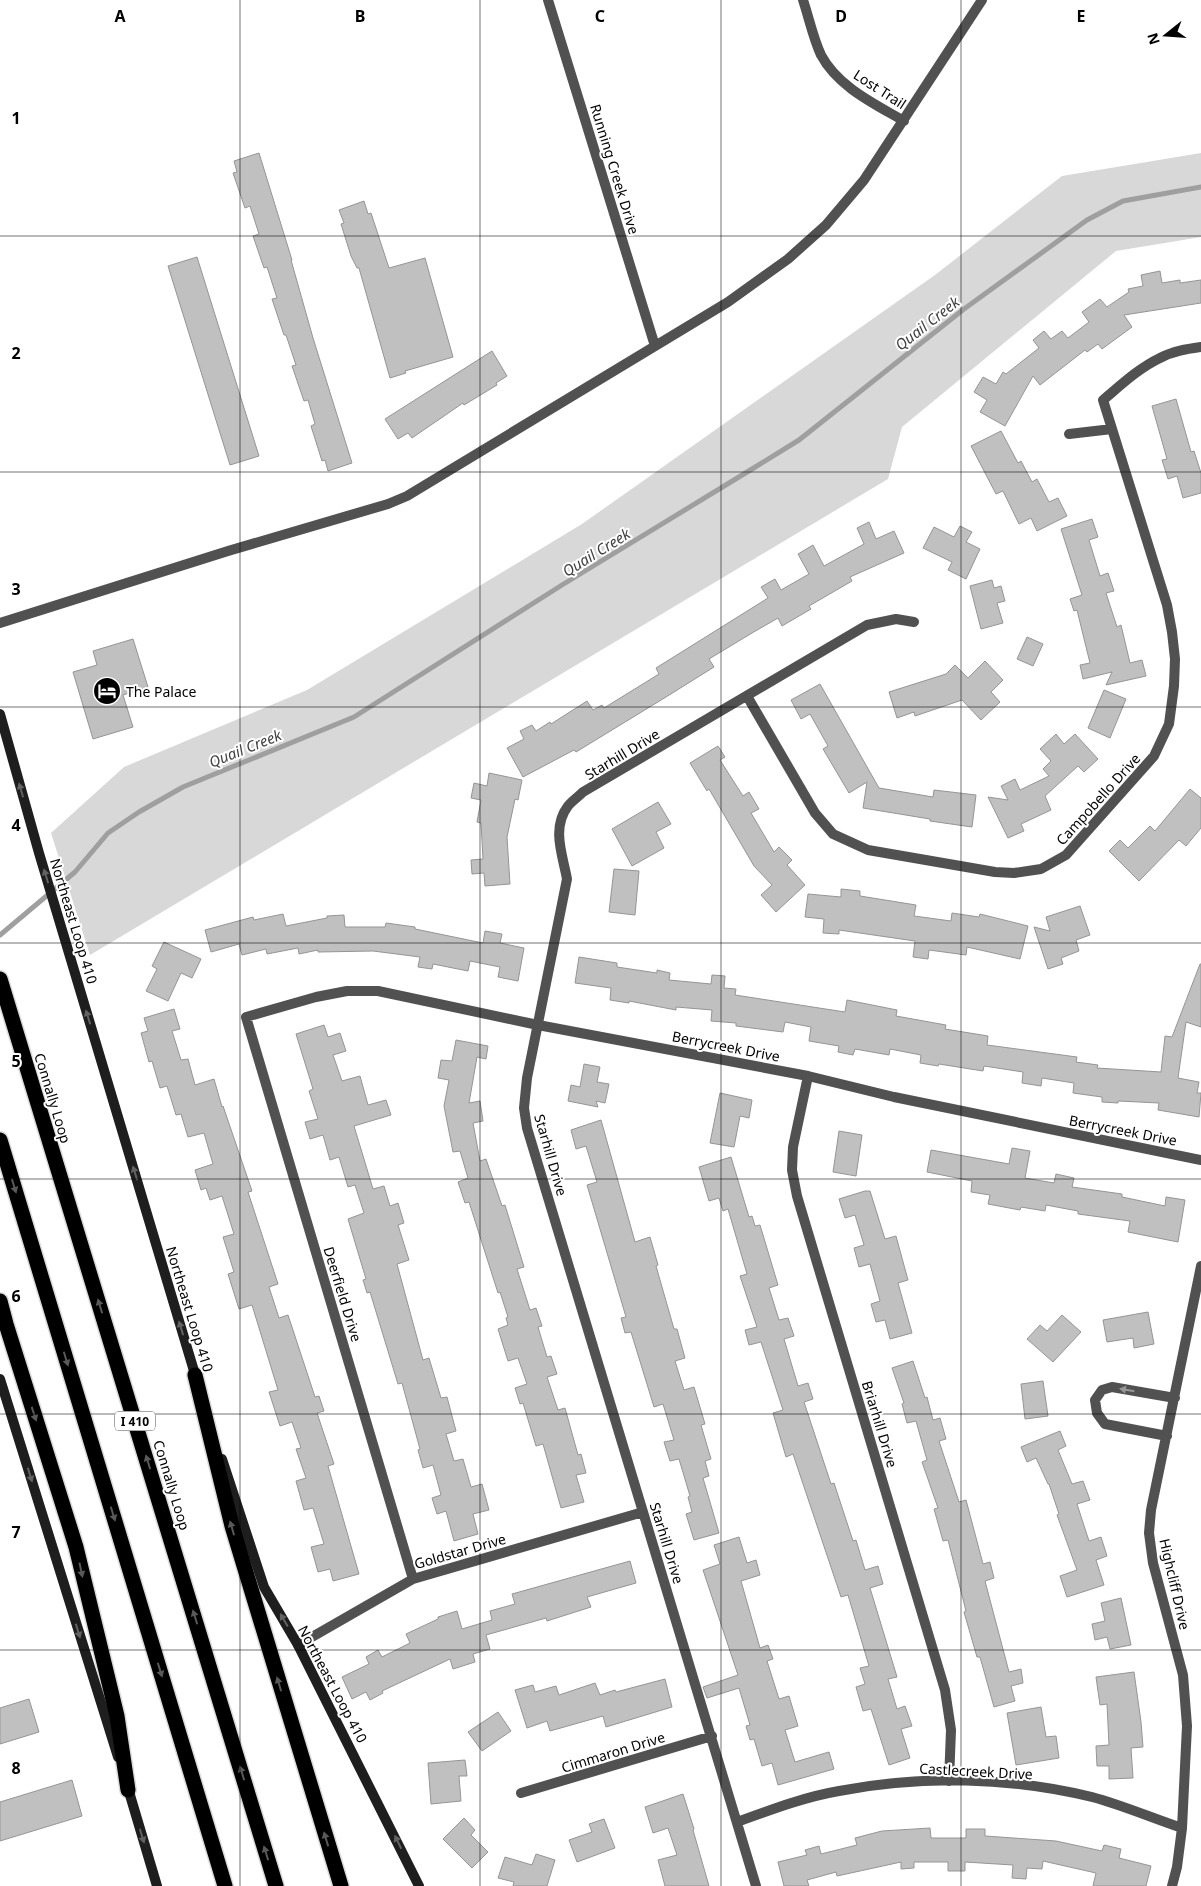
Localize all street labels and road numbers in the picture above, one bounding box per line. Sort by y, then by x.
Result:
street label: Lost Trail [850,65,910,113]
street label: Running Creek Drive [586,102,644,236]
street label: Starhill Drive [581,724,663,784]
street label: Campobello Drive [1052,749,1144,849]
street label: Northeast Loop 410 [46,856,102,986]
street label: Berrycreek Drive [670,1026,782,1066]
street label: Connally Loop [30,1051,76,1145]
street label: Berrycreek Drive [1067,1110,1179,1150]
street label: Starhill Drive [530,1112,572,1198]
street label: Northeast Loop 410 [162,1244,218,1374]
street label: Deerfield Drive [319,1244,367,1344]
street label: Briarhill Drive [858,1378,902,1470]
road number: I 410 [115,1412,155,1430]
street label: Connally Loop [149,1438,195,1532]
street label: Starhill Drive [646,1500,688,1586]
street label: Goldstar Drive [412,1529,508,1573]
street label: Highcliff Drive [1155,1537,1195,1632]
street label: Northeast Loop 410 [294,1622,372,1746]
street label: Cimmaron Drive [559,1727,667,1777]
street label: Castlecreek Drive [919,1759,1033,1783]

